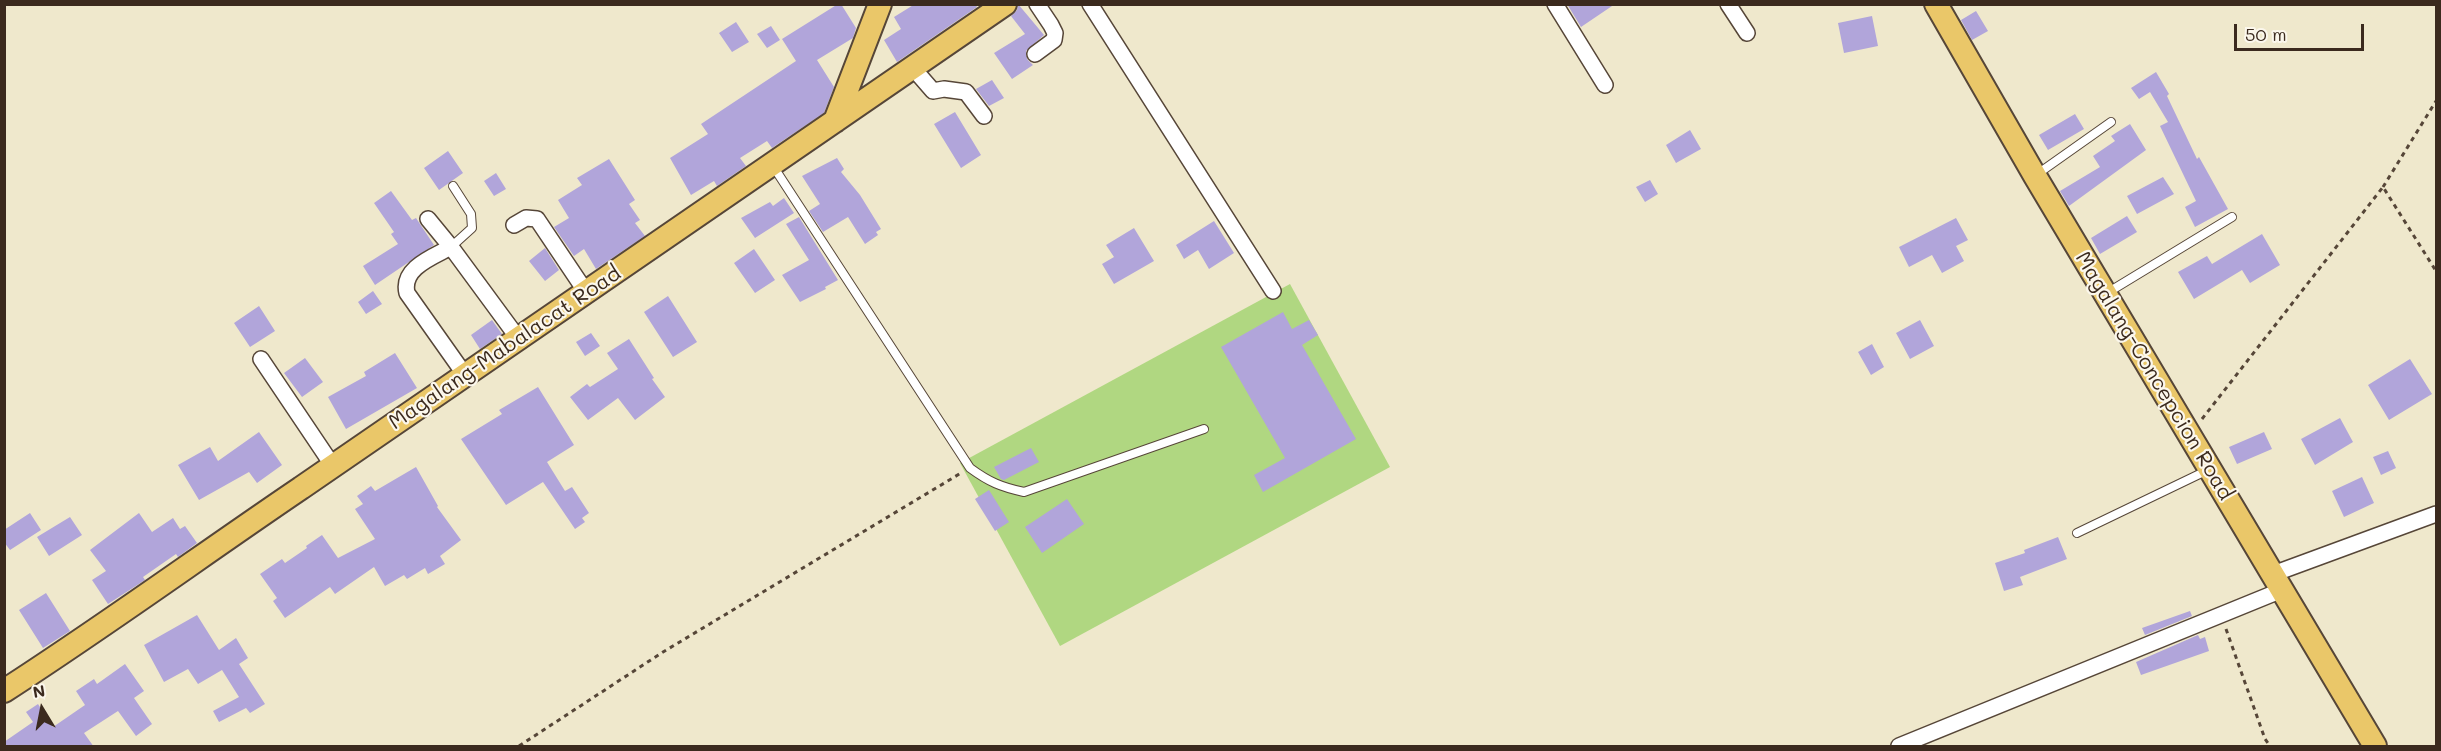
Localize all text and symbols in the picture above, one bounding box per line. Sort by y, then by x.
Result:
scale bar [2237,12,2368,50]
text: 50 m [2245,22,2287,46]
street label: Magalang-Concepcion Road [2070,247,2238,505]
street label: Magalang-Mabalacat Road [384,261,626,435]
north arrow [12,679,72,739]
text: N [31,679,47,702]

